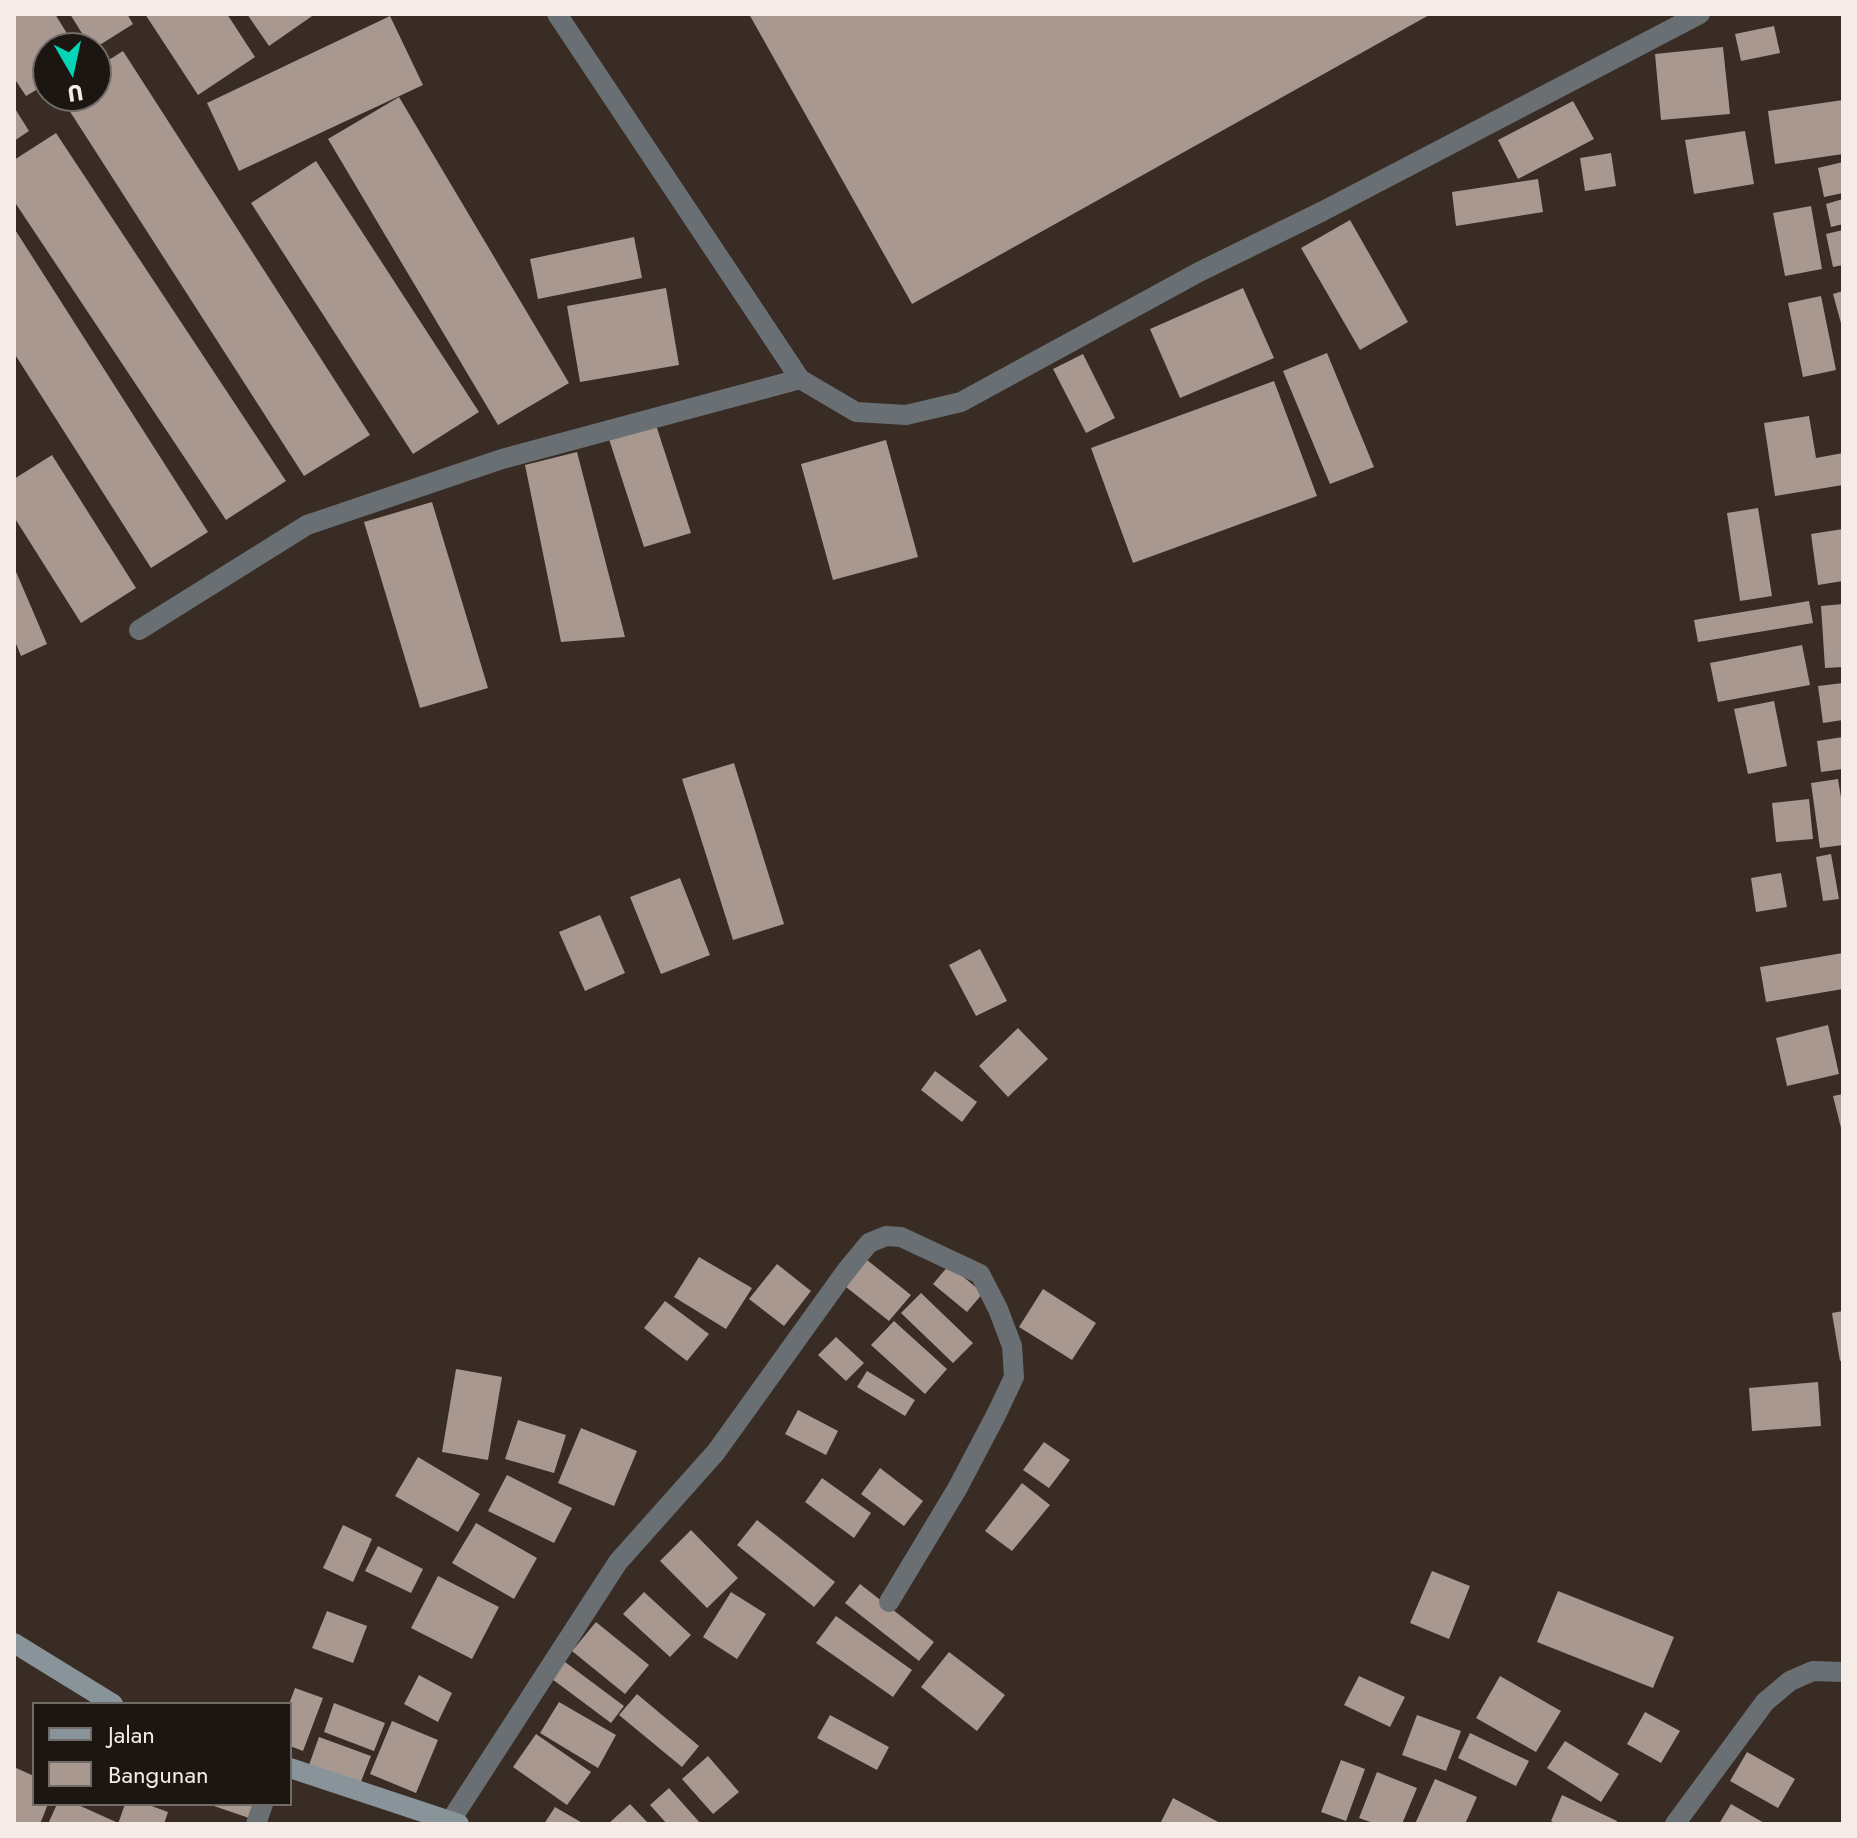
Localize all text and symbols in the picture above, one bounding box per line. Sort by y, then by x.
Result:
north arrow [32,32,112,112]
text: U [65,77,86,111]
legend [32,1702,292,1806]
text: Jalan [108,1717,155,1752]
text: Bangunan [108,1757,209,1792]

